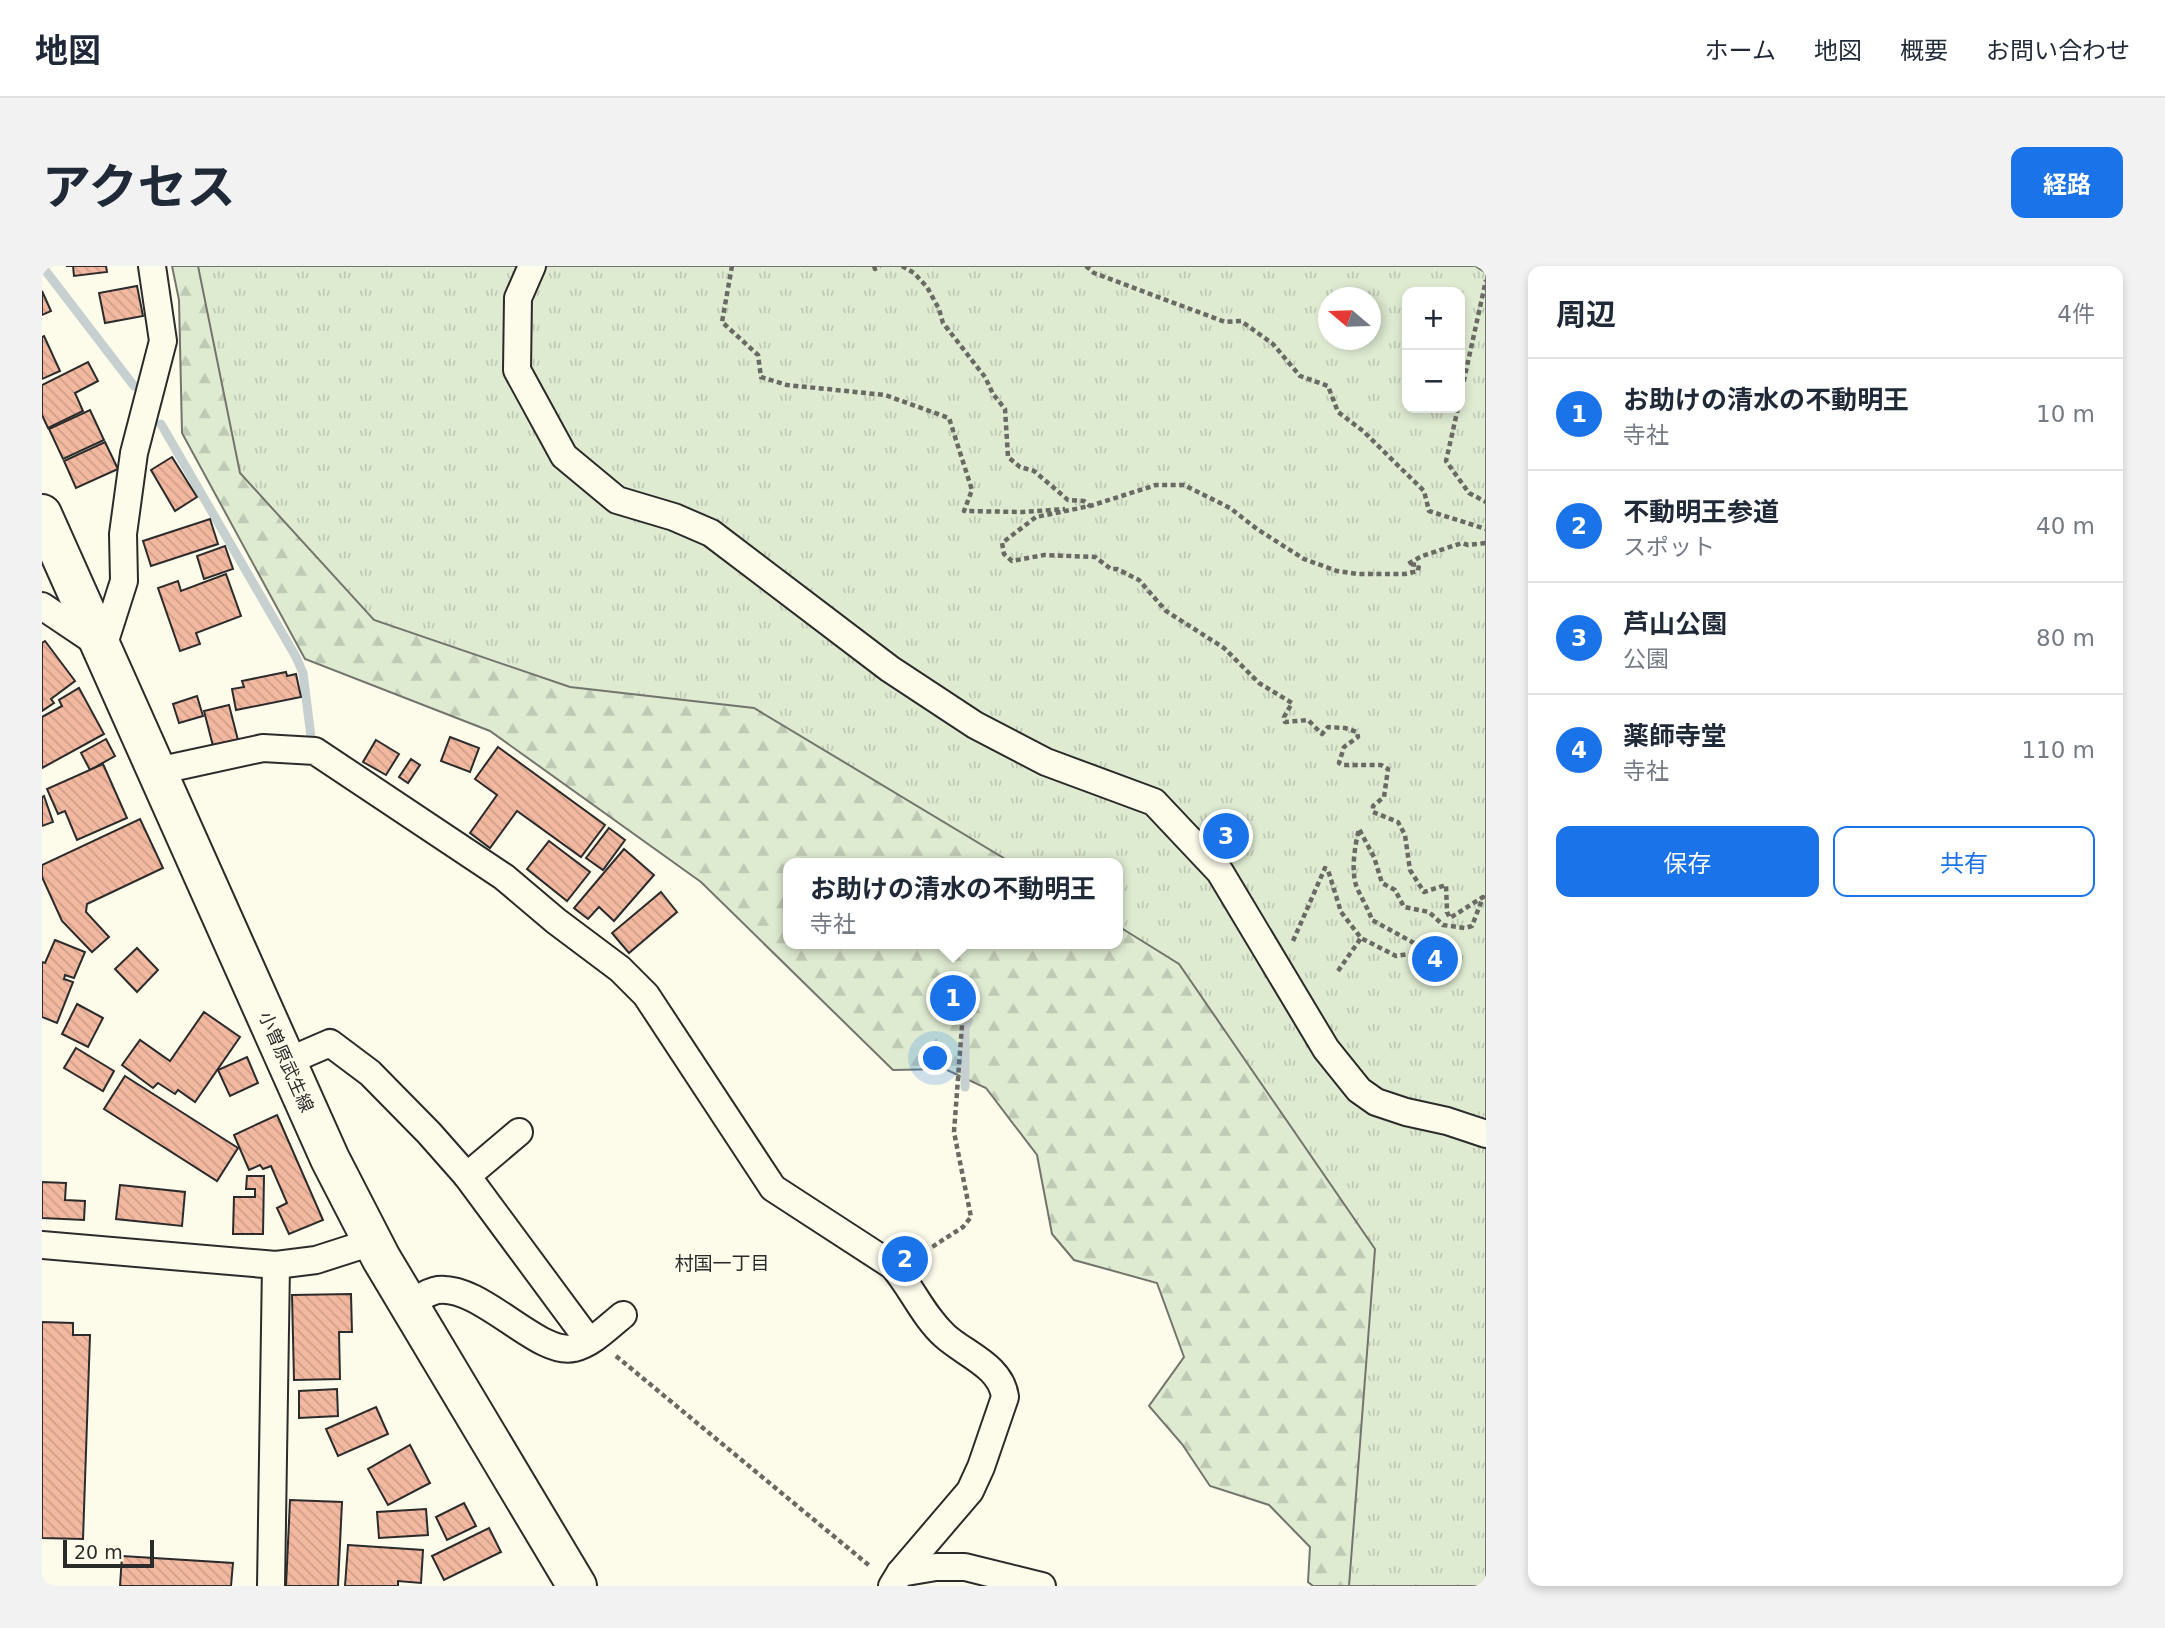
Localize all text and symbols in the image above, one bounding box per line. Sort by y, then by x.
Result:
text: 地図 [35,31,101,70]
text: ホーム [1705,37,1776,65]
text: 地図 [1814,37,1862,65]
text: 概要 [1900,37,1948,65]
text: お問い合わせ [1986,37,2130,65]
button: 経路 [2011,147,2123,218]
text: アクセス [42,159,236,216]
north arrow [1318,287,1381,350]
map controls [1402,287,1465,413]
button: + [1402,287,1465,350]
text: 周辺 [1556,297,1616,332]
text: 4件 [2057,301,2095,327]
button: − [1402,350,1465,413]
text: お助けの清水の不動明王 [1623,385,1909,415]
text: 1 [1571,401,1587,427]
text: 10 m [2036,401,2095,427]
text: 寺社 [1623,422,1669,448]
text: 不動明王参道 [1623,497,1779,527]
text: 2 [1571,513,1587,539]
text: 40 m [2036,513,2095,539]
text: スポット [1623,534,1715,560]
text: 芦山公園 [1623,609,1727,639]
text: 3 [1571,625,1587,651]
text: 80 m [2036,625,2095,651]
text: 公園 [1623,646,1669,672]
text: 薬師寺堂 [1623,721,1727,751]
text: 4 [1571,737,1587,763]
text: 110 m [2021,737,2095,763]
text: 寺社 [1623,758,1669,784]
pin: 3 [1203,810,1249,862]
button: 保存 [1556,826,1819,897]
button: 共有 [1833,826,2095,897]
popup [783,858,1123,949]
text: お助けの清水の不動明王 [810,874,1096,904]
text: 寺社 [810,911,856,937]
pin: 4 [1412,933,1458,985]
pin: 1 [930,972,976,1024]
street label: 小曽原武生線 [255,1008,318,1115]
your location [918,1041,952,1075]
pin: 2 [882,1233,928,1285]
district label: 村国一丁目 [674,1252,770,1274]
scale bar [63,1537,154,1569]
text: 20 m [74,1541,123,1563]

